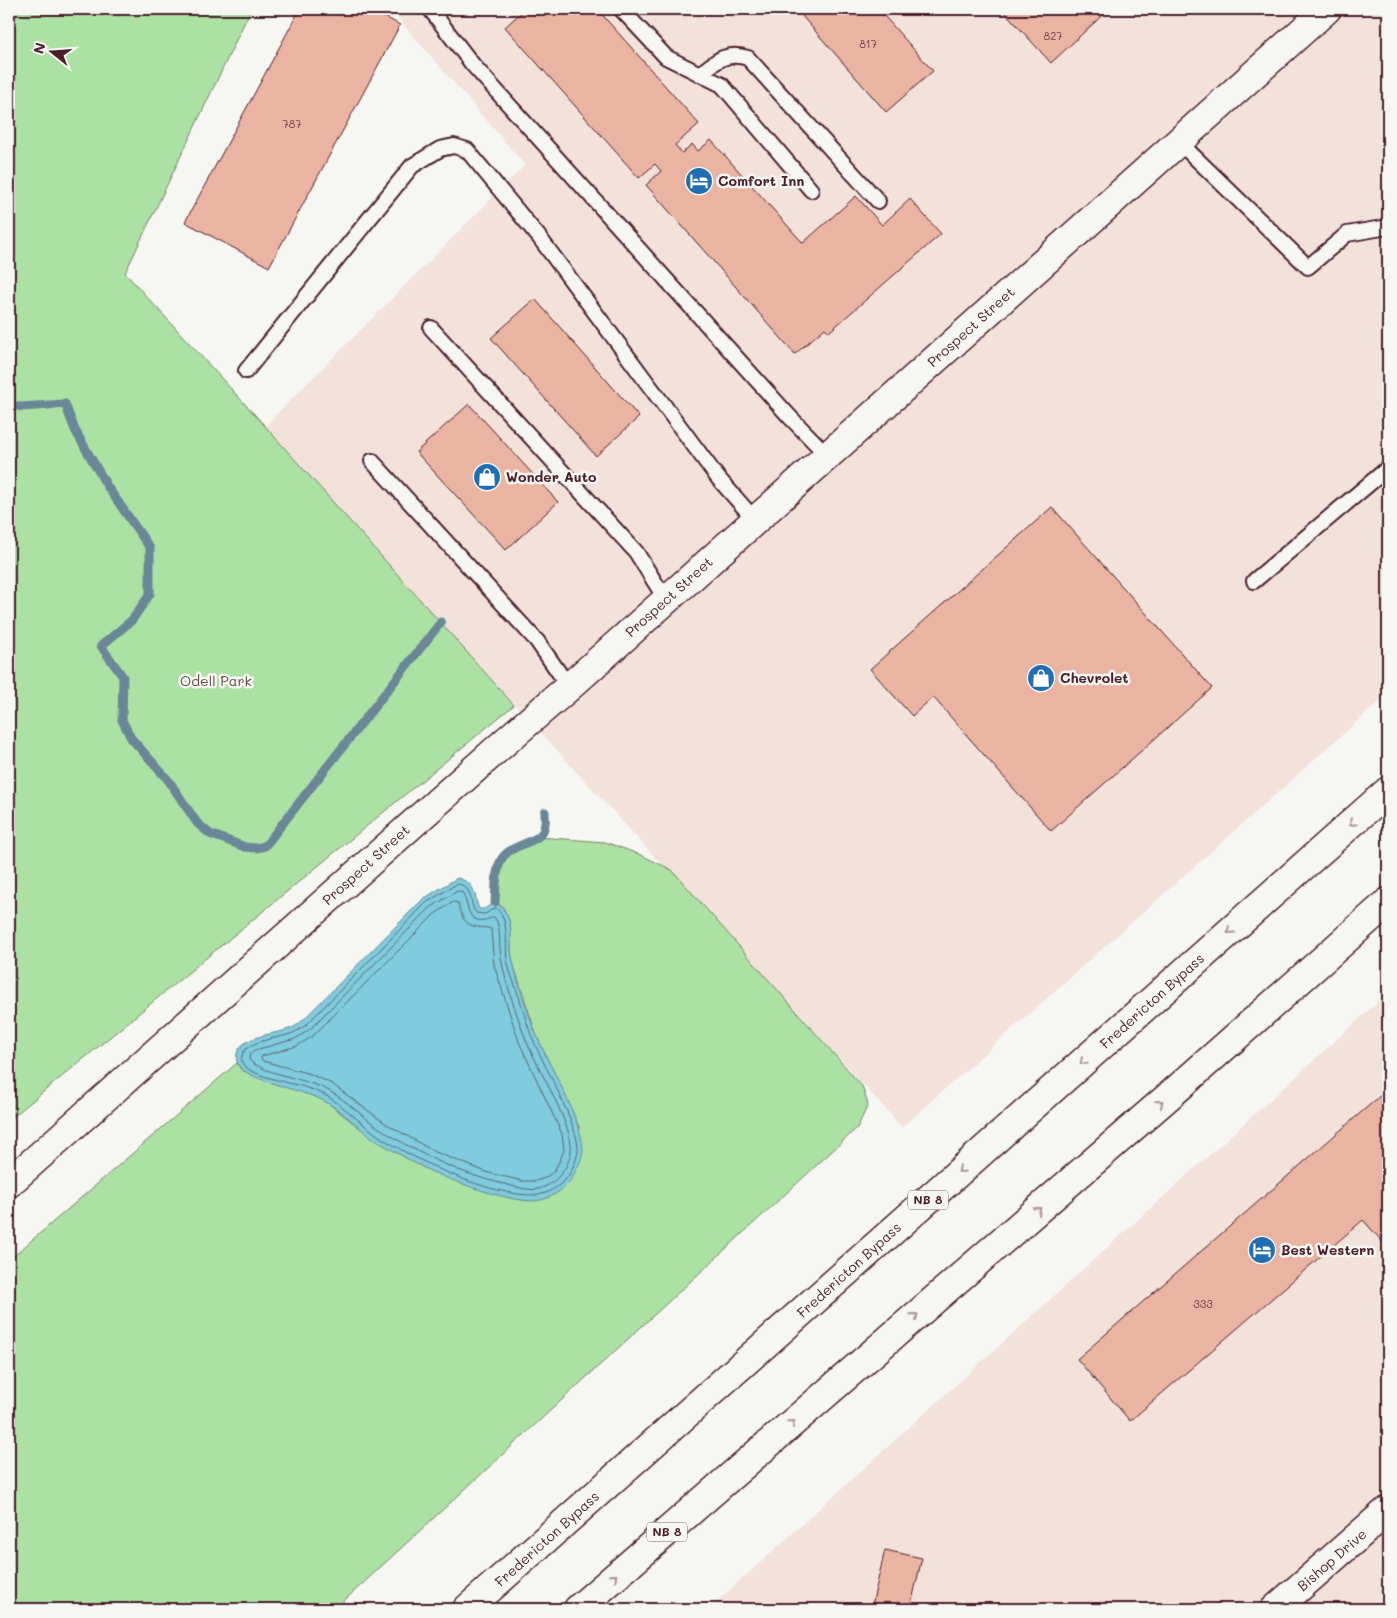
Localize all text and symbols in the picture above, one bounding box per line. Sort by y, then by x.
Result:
north arrow [28,28,78,78]
house number: 827 [1044,28,1062,43]
house number: 817 [859,36,877,51]
text: N [28,40,50,56]
house number: 787 [283,116,301,131]
hotel icon: Comfort Inn [684,166,714,196]
place label: Comfort Inn [718,171,804,190]
street label: Prospect Street [923,282,1018,371]
shop icon: Wonder Auto [472,462,502,492]
place label: Wonder Auto [506,467,597,486]
street label: Prospect Street [621,552,716,641]
shop icon: Chevrolet [1026,663,1056,693]
place label: Chevrolet [1060,668,1129,687]
park label: Odell Park [180,671,252,690]
one-way arrow [1348,817,1357,826]
street label: Prospect Street [318,820,413,909]
one-way arrow [1227,925,1236,934]
street label: Fredericton Bypass [1095,949,1208,1053]
one-way arrow [1079,1057,1088,1066]
one-way arrow [1155,1100,1164,1109]
one-way arrow [958,1164,967,1173]
road number: NB 8 [908,1190,948,1210]
one-way arrow [1032,1207,1041,1216]
street label: Fredericton Bypass [792,1218,905,1322]
hotel icon: Best Western [1247,1235,1277,1265]
place label: Best Western [1281,1240,1374,1259]
house number: 333 [1193,1296,1213,1311]
one-way arrow [909,1314,918,1322]
one-way arrow [787,1420,796,1429]
street label: Fredericton Bypass [490,1487,603,1591]
road number: NB 8 [647,1522,687,1541]
street label: Bishop Drive [1293,1524,1370,1595]
one-way arrow [609,1574,618,1583]

